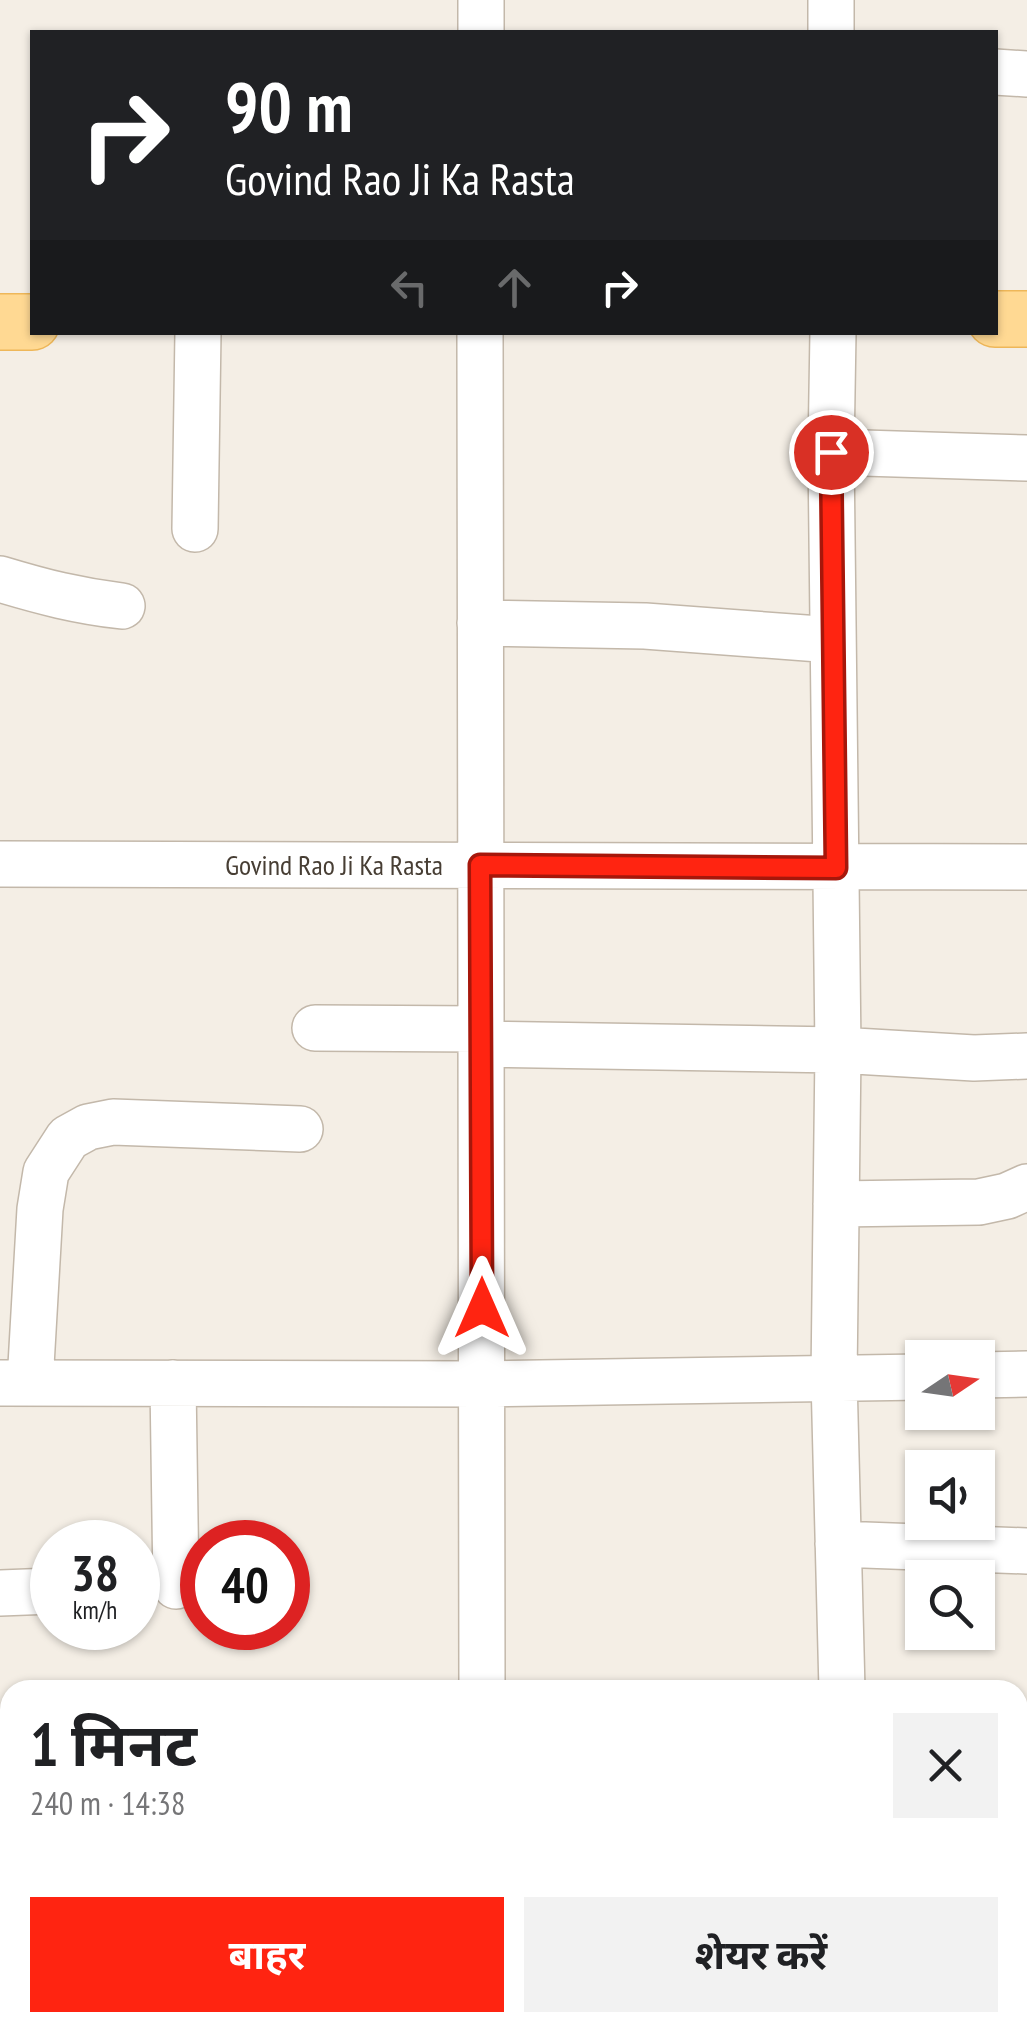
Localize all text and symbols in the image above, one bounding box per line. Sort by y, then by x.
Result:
text: 90 m [225,61,353,151]
icon: right [60,70,190,200]
text: Govind Rao Ji Ka Rasta [225,149,575,207]
icon: left [382,260,437,315]
icon: ahead [487,260,542,315]
icon: right [592,260,647,315]
pin [789,410,874,495]
icon: arrive [804,425,859,480]
street label: Govind Rao Ji Ka Rasta [225,846,443,883]
position arrow [430,1256,534,1360]
north arrow [905,1340,995,1430]
map controls [905,1340,995,1650]
button: sound [905,1450,995,1540]
speed limit sign: 40 [180,1520,310,1650]
text: 38 [71,1540,119,1605]
button: search [905,1560,995,1650]
text: km/h [73,1594,117,1626]
text: 1 मिनट [30,1705,197,1783]
button: close [893,1713,998,1818]
text: 240 m · 14:38 [30,1782,185,1824]
button: बाहर [30,1897,504,2012]
button: शेयर करें [524,1897,998,2012]

